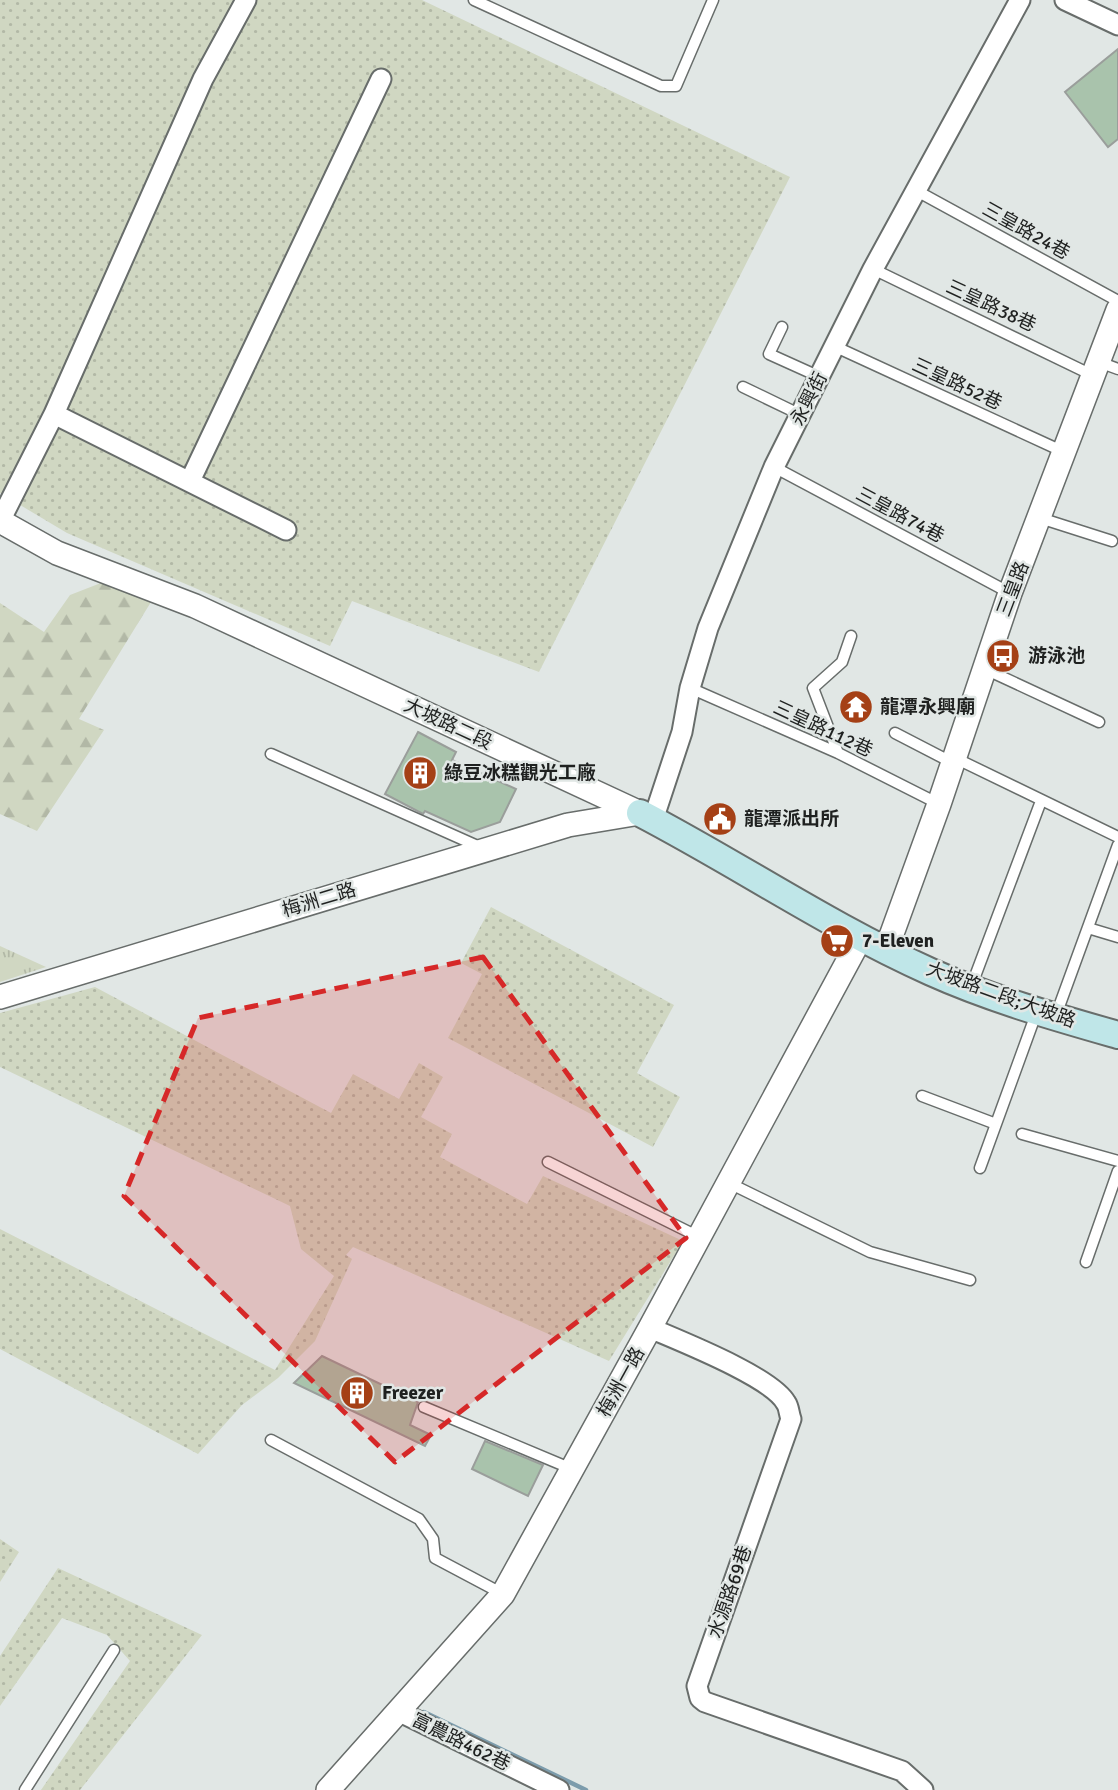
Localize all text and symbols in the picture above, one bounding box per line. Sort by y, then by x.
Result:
street label: 三皇路24巷 [978,197,1074,265]
street label: 三皇路38巷 [942,275,1040,337]
street label: 三皇路52巷 [908,353,1006,415]
street label: 永興街 [785,368,833,430]
street label: 三皇路74巷 [852,482,948,548]
street label: 三皇路 [992,558,1034,620]
bus stop icon: 游泳池 [984,637,1022,675]
place label: 游泳池 [1028,644,1085,668]
temple icon: 龍潭永興廟 [837,688,875,726]
street label: 大坡路二段 [400,693,496,755]
place label: 龍潭永興廟 [880,695,975,719]
street label: 三皇路112巷 [770,696,876,762]
building icon: 綠豆冰糕觀光工廠 [401,754,439,792]
place label: 綠豆冰糕觀光工廠 [444,761,596,785]
public building icon: 龍潭派出所 [701,800,739,838]
place label: 龍潭派出所 [744,807,839,831]
street label: 梅洲二路 [279,877,359,923]
supermarket icon: 7-Eleven [818,922,856,960]
place label: 7-Eleven [862,929,934,953]
street label: 大坡路二段;大坡路 [923,957,1079,1033]
street label: 梅洲一路 [592,1343,650,1421]
building icon: Freezer [338,1374,376,1412]
place label: Freezer [382,1381,444,1405]
street label: 水源路69巷 [703,1542,757,1642]
street label: 富農路462巷 [408,1708,514,1776]

